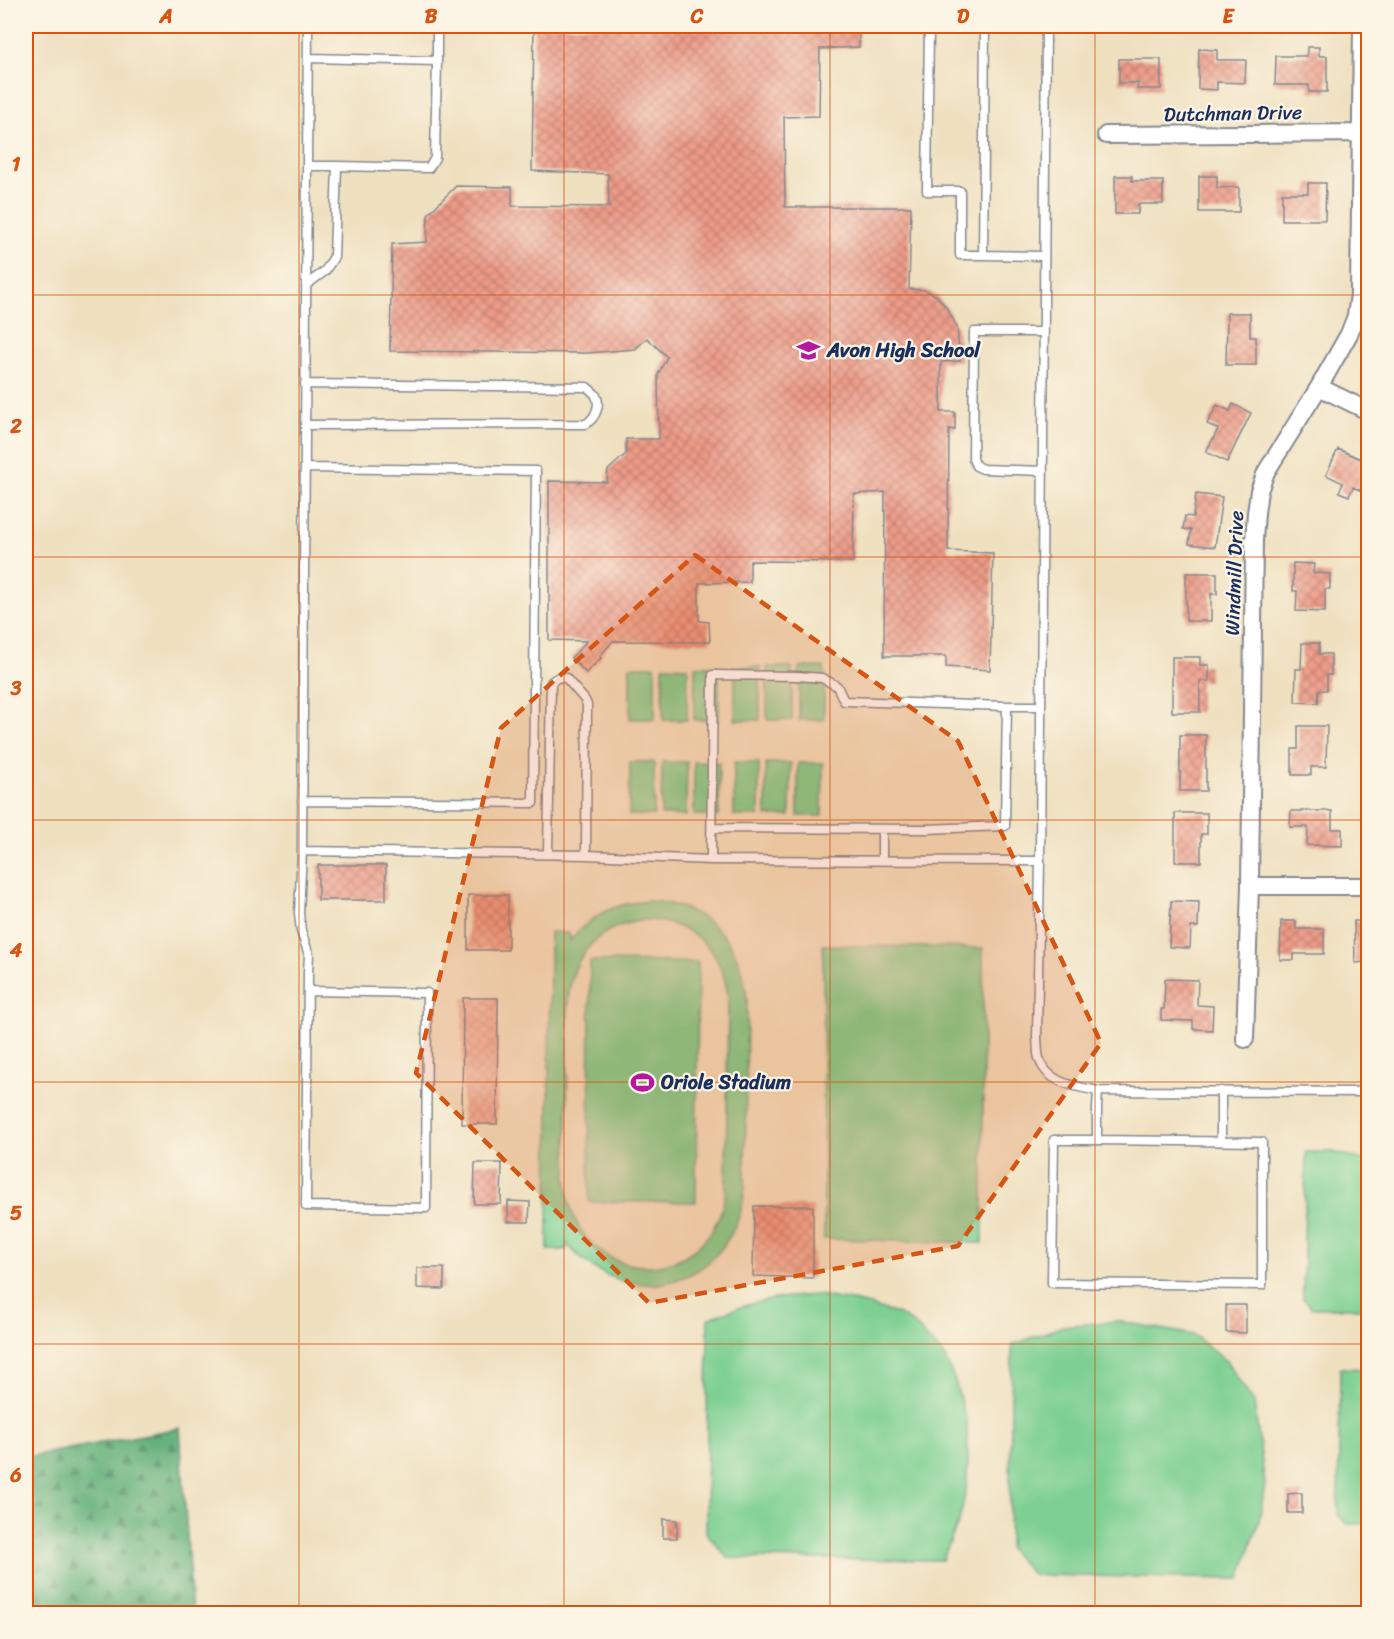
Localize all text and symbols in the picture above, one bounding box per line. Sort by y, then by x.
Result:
text: A [158,0,173,34]
text: B [425,0,438,34]
text: C [690,0,704,34]
text: D [957,0,970,34]
text: E [1222,0,1235,34]
street label: Dutchman Drive [1163,95,1303,132]
text: 1 [12,147,21,182]
place label: Avon High School [826,333,981,368]
school or university icon: Avon High School [796,337,822,363]
text: 2 [9,409,22,444]
street label: Windmill Drive [1215,510,1254,636]
text: 3 [10,671,22,706]
text: 4 [9,933,23,968]
place label: Oriole Stadium [661,1065,791,1100]
sports icon: Oriole Stadium [630,1069,656,1095]
text: 5 [10,1196,22,1231]
text: 6 [9,1458,22,1493]

